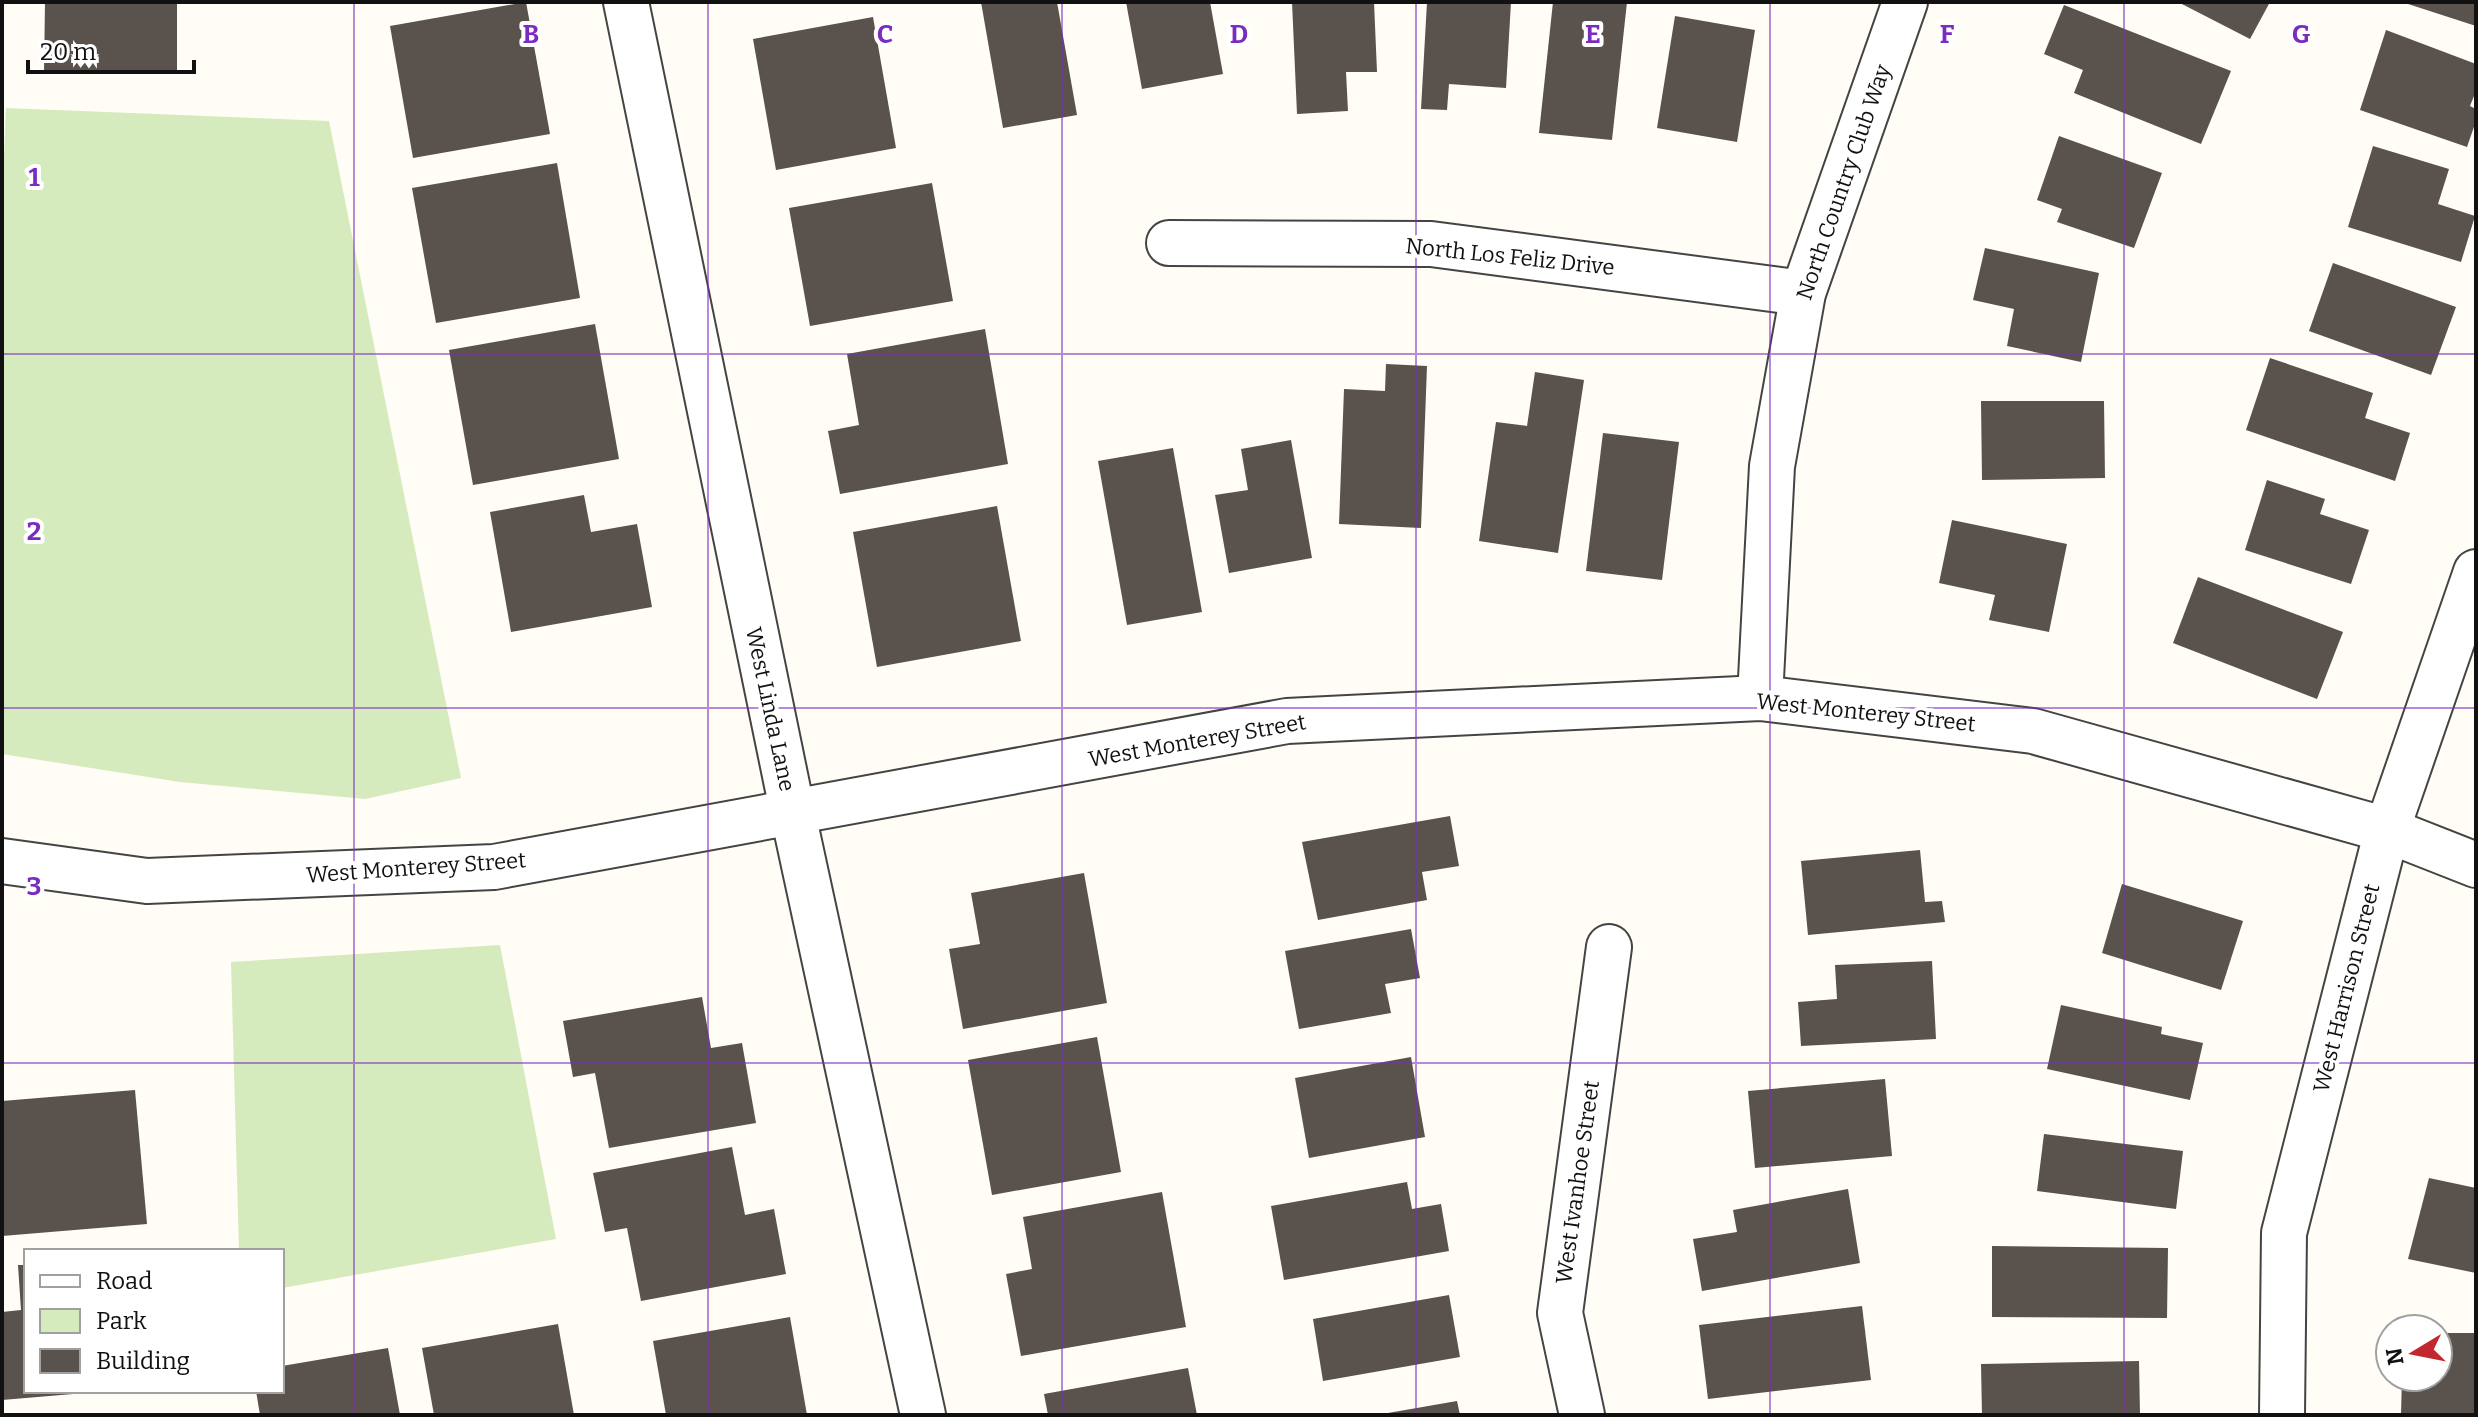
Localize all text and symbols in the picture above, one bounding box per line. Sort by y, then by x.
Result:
text: B [523,19,539,50]
text: C [877,19,893,50]
text: D [1230,19,1248,50]
text: E [1585,19,1601,50]
text: F [1940,19,1955,50]
text: G [2292,19,2311,50]
scale bar [28,24,194,74]
text: 20 m [40,38,96,66]
street label: North Country Club Way [1790,60,1897,304]
text: 1 [28,162,40,193]
street label: North Los Feliz Drive [1404,232,1616,281]
text: 2 [27,516,41,547]
street label: West Linda Lane [740,625,801,794]
street label: West Monterey Street [1755,688,1977,737]
street label: West Monterey Street [1086,708,1308,773]
street label: West Monterey Street [305,846,527,889]
text: 3 [27,871,41,902]
street label: West Harrison Street [2307,881,2385,1095]
street label: West Ivanhoe Street [1550,1079,1605,1285]
legend [24,1249,284,1393]
text: Road [96,1267,152,1295]
text: Park [96,1307,147,1335]
north arrow [2374,1313,2454,1393]
text: N [2380,1346,2410,1367]
text: Building [96,1347,190,1375]

